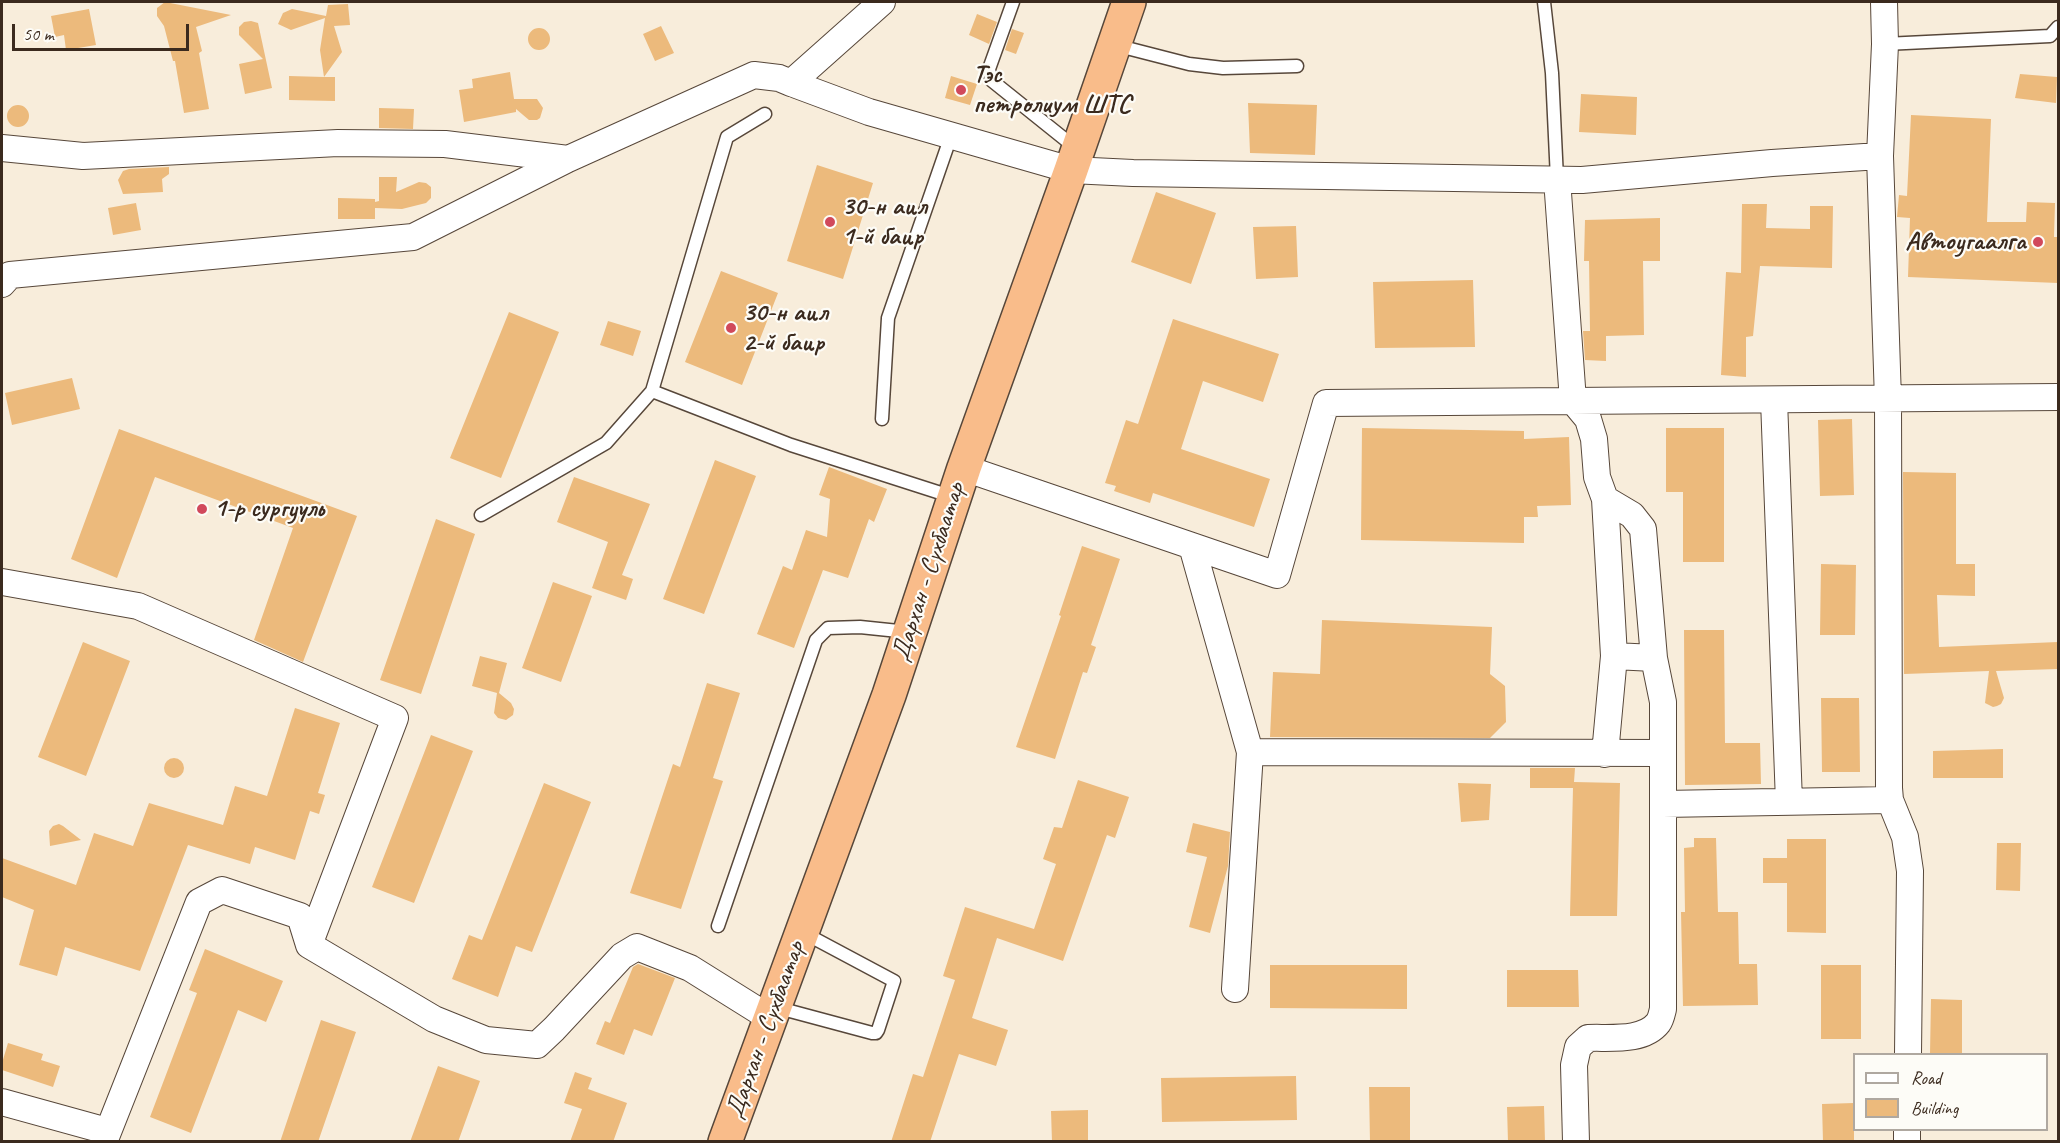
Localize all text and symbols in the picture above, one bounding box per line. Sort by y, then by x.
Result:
scale bar [15,12,192,50]
text: 50 m [23,23,54,45]
place label: Тэс петролиум ШТС [973,59,1131,120]
marker: Тэс петролиум ШТС [954,83,968,97]
place label: 30-н аил 1-й баир [842,191,927,252]
marker: 30-н аил 1-й баир [823,215,837,229]
place label: Автоугаалга [1905,226,2026,258]
marker: Автоугаалга [2031,235,2045,249]
place label: 30-н аил 2-й баир [743,297,828,358]
marker: 30-н аил 2-й баир [724,321,738,335]
street label: Дархан - Сүхбаатар [885,479,973,665]
place label: 1-р сургууль [214,493,324,525]
marker: 1-р сургууль [195,502,209,516]
street label: Дархан - Сүхбаатар [720,937,812,1123]
legend [1853,1053,2048,1131]
text: Road [1911,1067,1941,1089]
text: Building [1911,1097,1958,1119]

